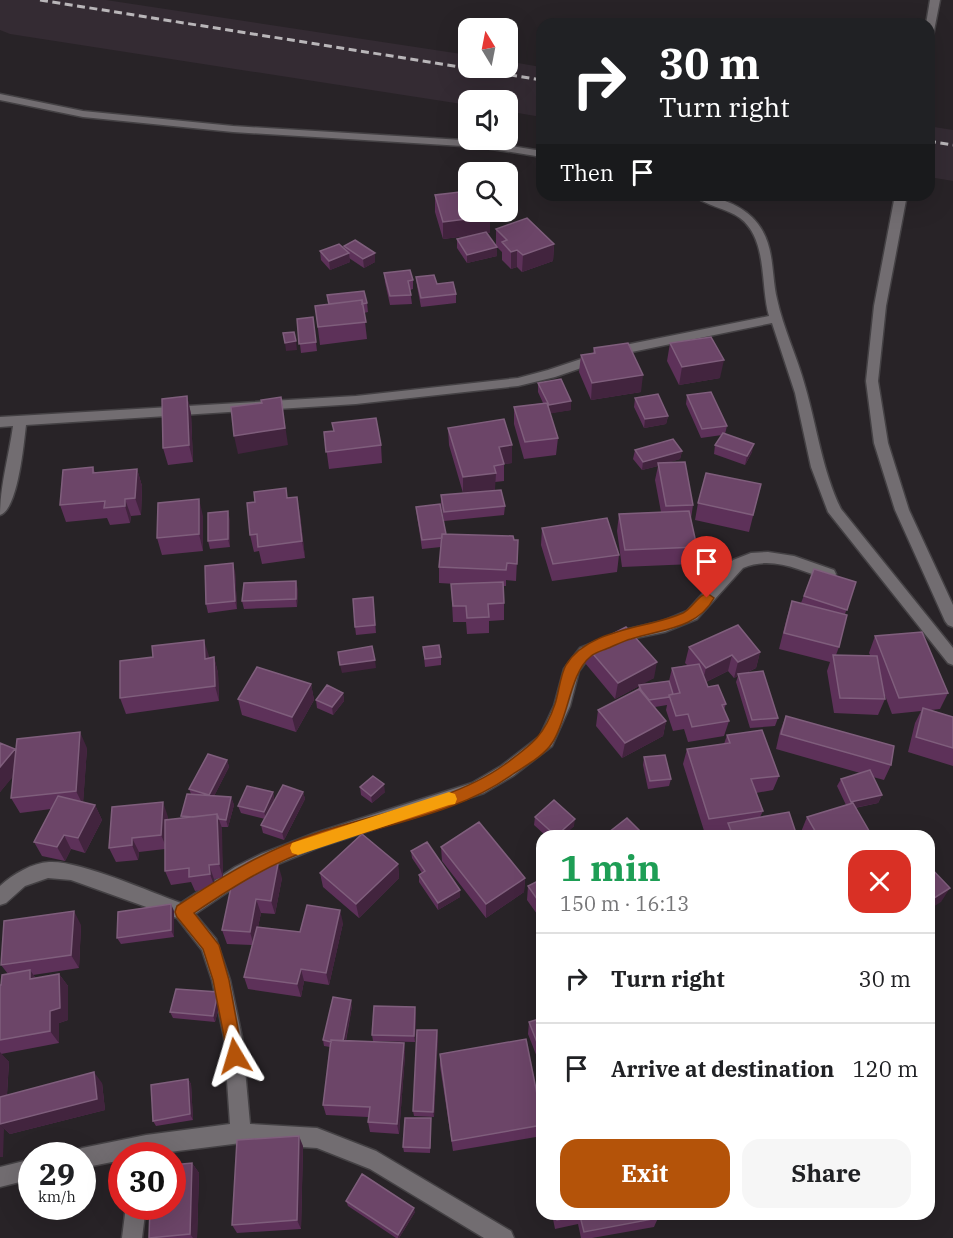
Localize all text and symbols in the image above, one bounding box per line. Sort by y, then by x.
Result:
north arrow [458,18,518,78]
map controls [458,18,518,222]
text: 30 m [659,36,760,91]
icon: right [560,42,638,120]
text: Turn right [659,89,790,124]
button: sound [458,90,518,150]
icon: arrive [626,156,659,189]
text: Then [560,158,614,187]
button: search [458,162,518,222]
pin [681,536,732,598]
icon: arrive [690,545,723,578]
text: 1 min [560,844,661,891]
button: close [848,850,911,913]
text: 150 m · 16:13 [560,890,689,917]
icon: right [560,962,593,995]
text: Turn right [611,964,725,993]
text: 30 m [859,964,911,993]
position arrow [203,1024,267,1088]
icon: arrive [560,1052,593,1085]
text: Arrive at destination [611,1054,834,1083]
text: 120 m [852,1054,918,1083]
button: Exit [560,1139,730,1208]
button: Share [742,1139,911,1208]
speed limit sign: 30 [108,1142,186,1220]
text: 29 [39,1154,75,1193]
text: km/h [38,1187,76,1206]

